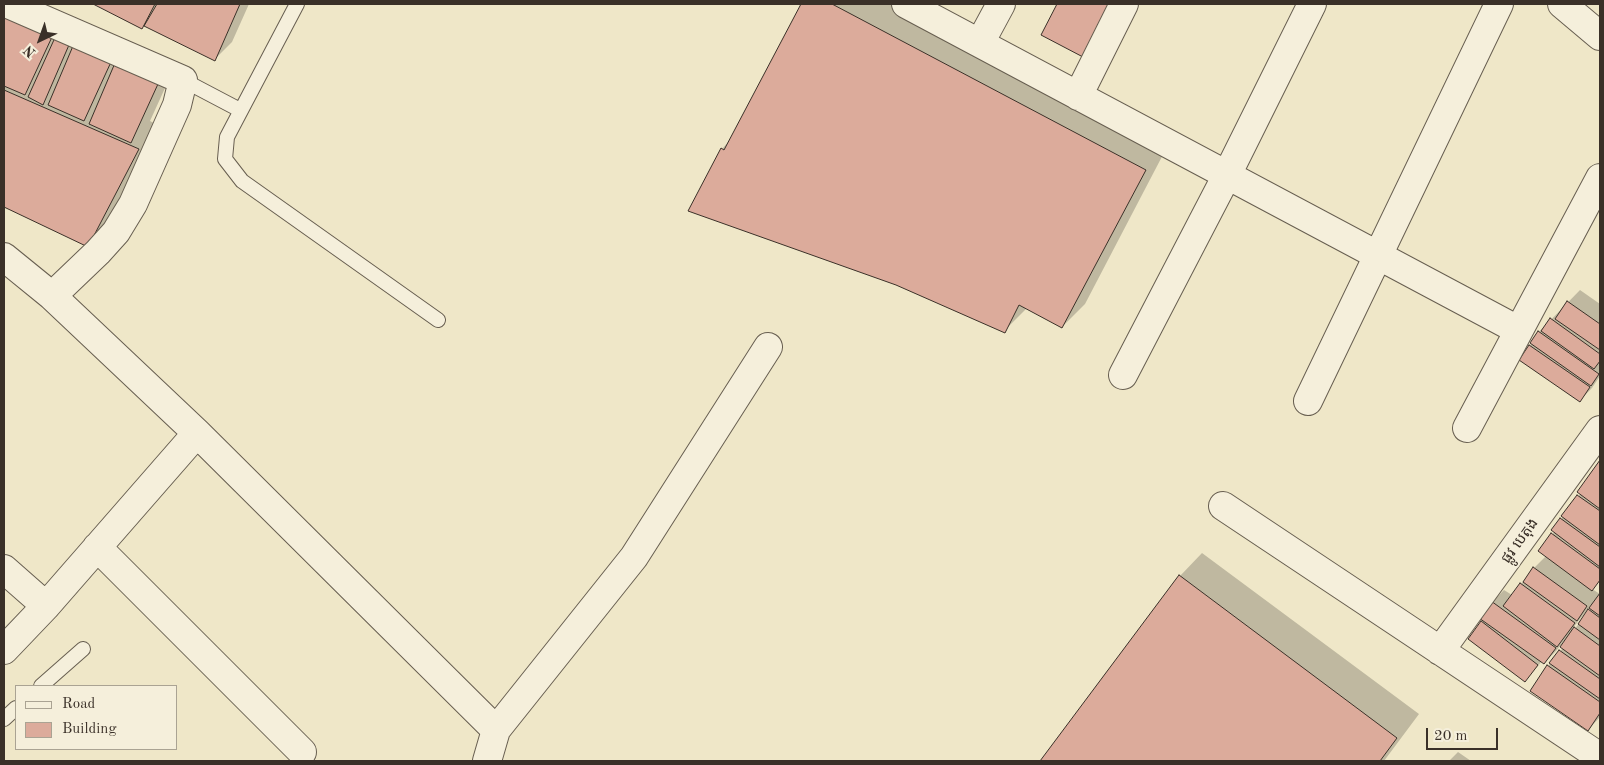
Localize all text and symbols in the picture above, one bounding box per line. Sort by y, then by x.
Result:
north arrow [15,15,65,65]
text: N [21,42,39,60]
street label: ផ្លូវ បេតុង [1498,515,1542,567]
legend [15,685,178,750]
text: Road [62,697,95,712]
scale bar [1429,718,1502,750]
text: Building [62,722,117,737]
text: 20 m [1434,729,1468,744]

